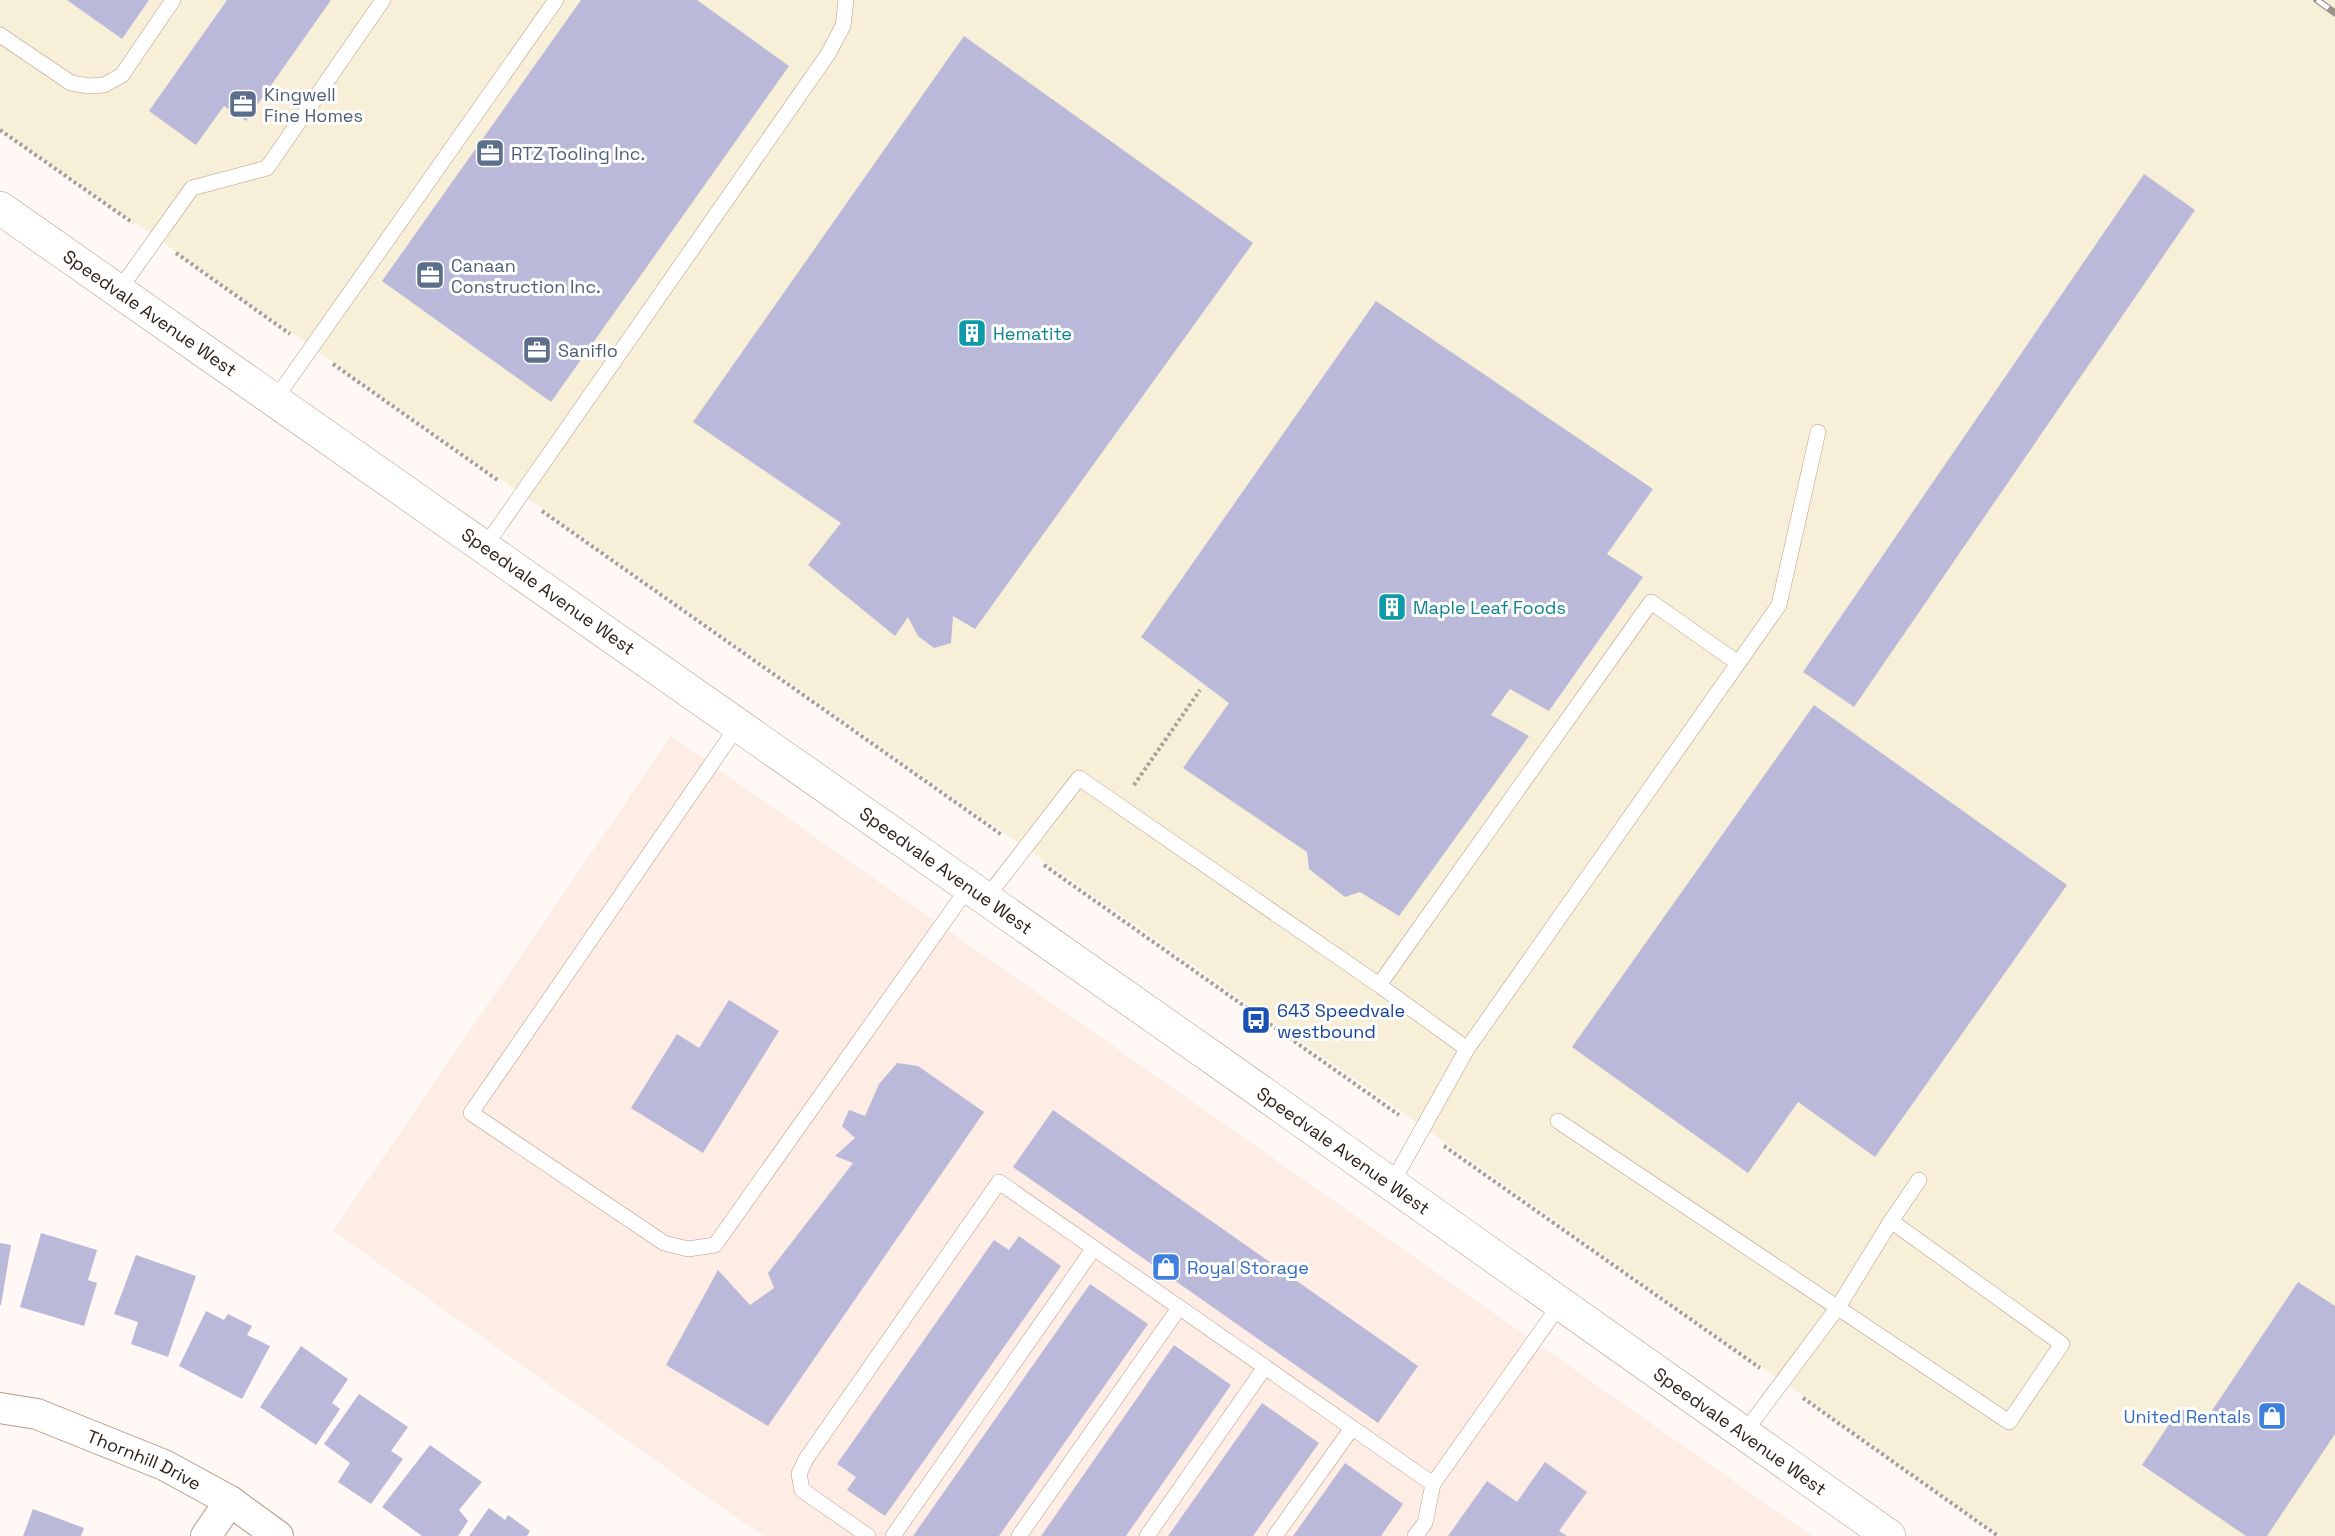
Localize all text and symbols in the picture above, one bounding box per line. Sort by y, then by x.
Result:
place label: Kingwell Fine Homes [264,83,363,127]
office icon: Kingwell Fine Homes [227,88,259,120]
office icon: RTZ Tooling Inc. [474,137,506,169]
place label: RTZ Tooling Inc. [511,142,645,165]
street label: Speedvale Avenue West [59,244,242,381]
place label: Canaan Construction Inc. [451,254,601,298]
office icon: Canaan Construction Inc. [414,259,446,291]
building icon: Hematite [956,317,988,349]
place label: Hematite [993,322,1072,345]
office icon: Saniflo [521,334,553,366]
place label: Saniflo [558,339,618,362]
street label: Speedvale Avenue West [457,522,640,659]
building icon: Maple Leaf Foods [1376,591,1408,623]
place label: Maple Leaf Foods [1413,596,1566,619]
street label: Speedvale Avenue West [855,801,1038,939]
place label: 643 Speedvale westbound [1277,999,1405,1043]
bus stop icon: 643 Speedvale westbound [1240,1004,1272,1036]
street label: Speedvale Avenue West [1253,1081,1435,1219]
shop icon: Royal Storage [1150,1251,1182,1283]
place label: Royal Storage [1187,1256,1309,1279]
street label: Speedvale Avenue West [1649,1362,1831,1500]
shop icon: United Rentals [2256,1400,2288,1432]
place label: United Rentals [2123,1405,2251,1428]
street label: Thornhill Drive [84,1424,206,1495]

